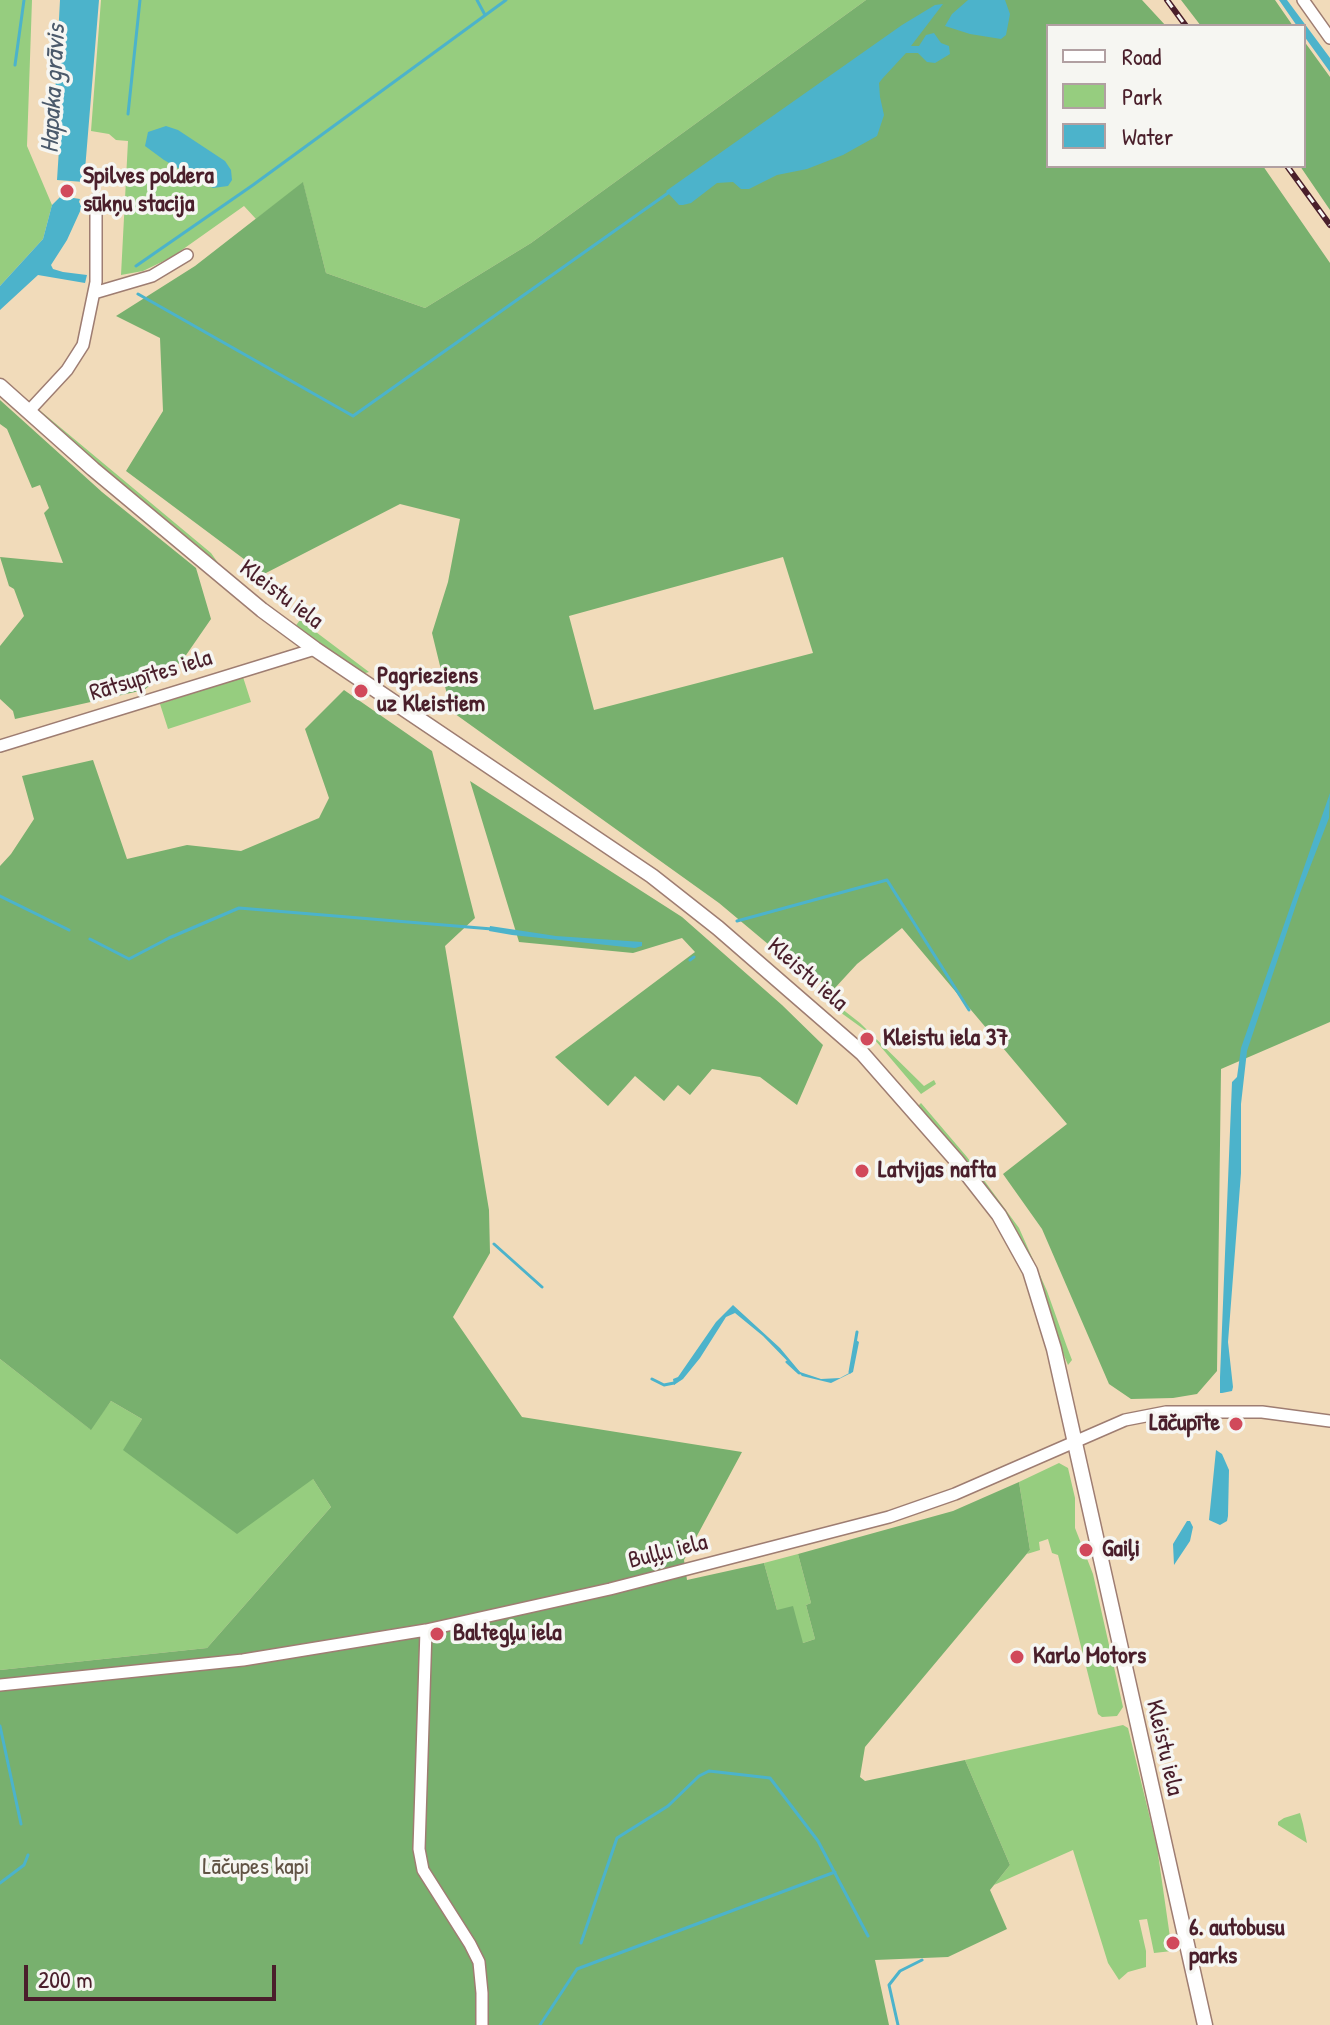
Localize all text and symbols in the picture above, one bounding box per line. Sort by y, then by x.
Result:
water label: Hapaka grāvis [35,24,73,154]
legend [1046,24,1306,168]
text: Road [1122,40,1161,72]
text: Park [1122,80,1162,112]
text: Water [1122,120,1173,152]
place label: Spilves poldera sūkņu stacija [83,163,214,219]
marker: Spilves poldera sūkņu stacija [58,182,76,200]
street label: Kleistu iela [234,554,328,636]
street label: Rātsupītes iela [86,644,216,708]
place label: Pagrieziens uz Kleistiem [377,663,485,719]
marker: Pagrieziens uz Kleistiem [352,682,370,700]
street label: Kleistu iela [761,932,853,1018]
place label: Kleistu iela 37 [883,1025,1008,1053]
marker: Kleistu iela 37 [858,1030,876,1048]
place label: Latvijas nafta [878,1157,996,1185]
marker: Latvijas nafta [853,1162,871,1180]
place label: Lāčupīte [1149,1410,1220,1438]
marker: Lāčupīte [1227,1415,1245,1433]
street label: Buļļu iela [626,1528,710,1576]
place label: Gaiļi [1102,1536,1140,1564]
marker: Gaiļi [1077,1541,1095,1559]
place label: Baltegļu iela [453,1620,562,1648]
marker: Baltegļu iela [428,1625,446,1643]
place label: Karlo Motors [1033,1643,1146,1671]
marker: Karlo Motors [1008,1648,1026,1666]
street label: Kleistu iela [1139,1697,1189,1799]
park label: Lāčupes kapi [203,1854,309,1882]
place label: 6. autobusu parks [1189,1915,1284,1971]
marker: 6. autobusu parks [1164,1934,1182,1952]
scale bar [28,1949,280,1999]
text: 200 m [38,1963,93,1995]

